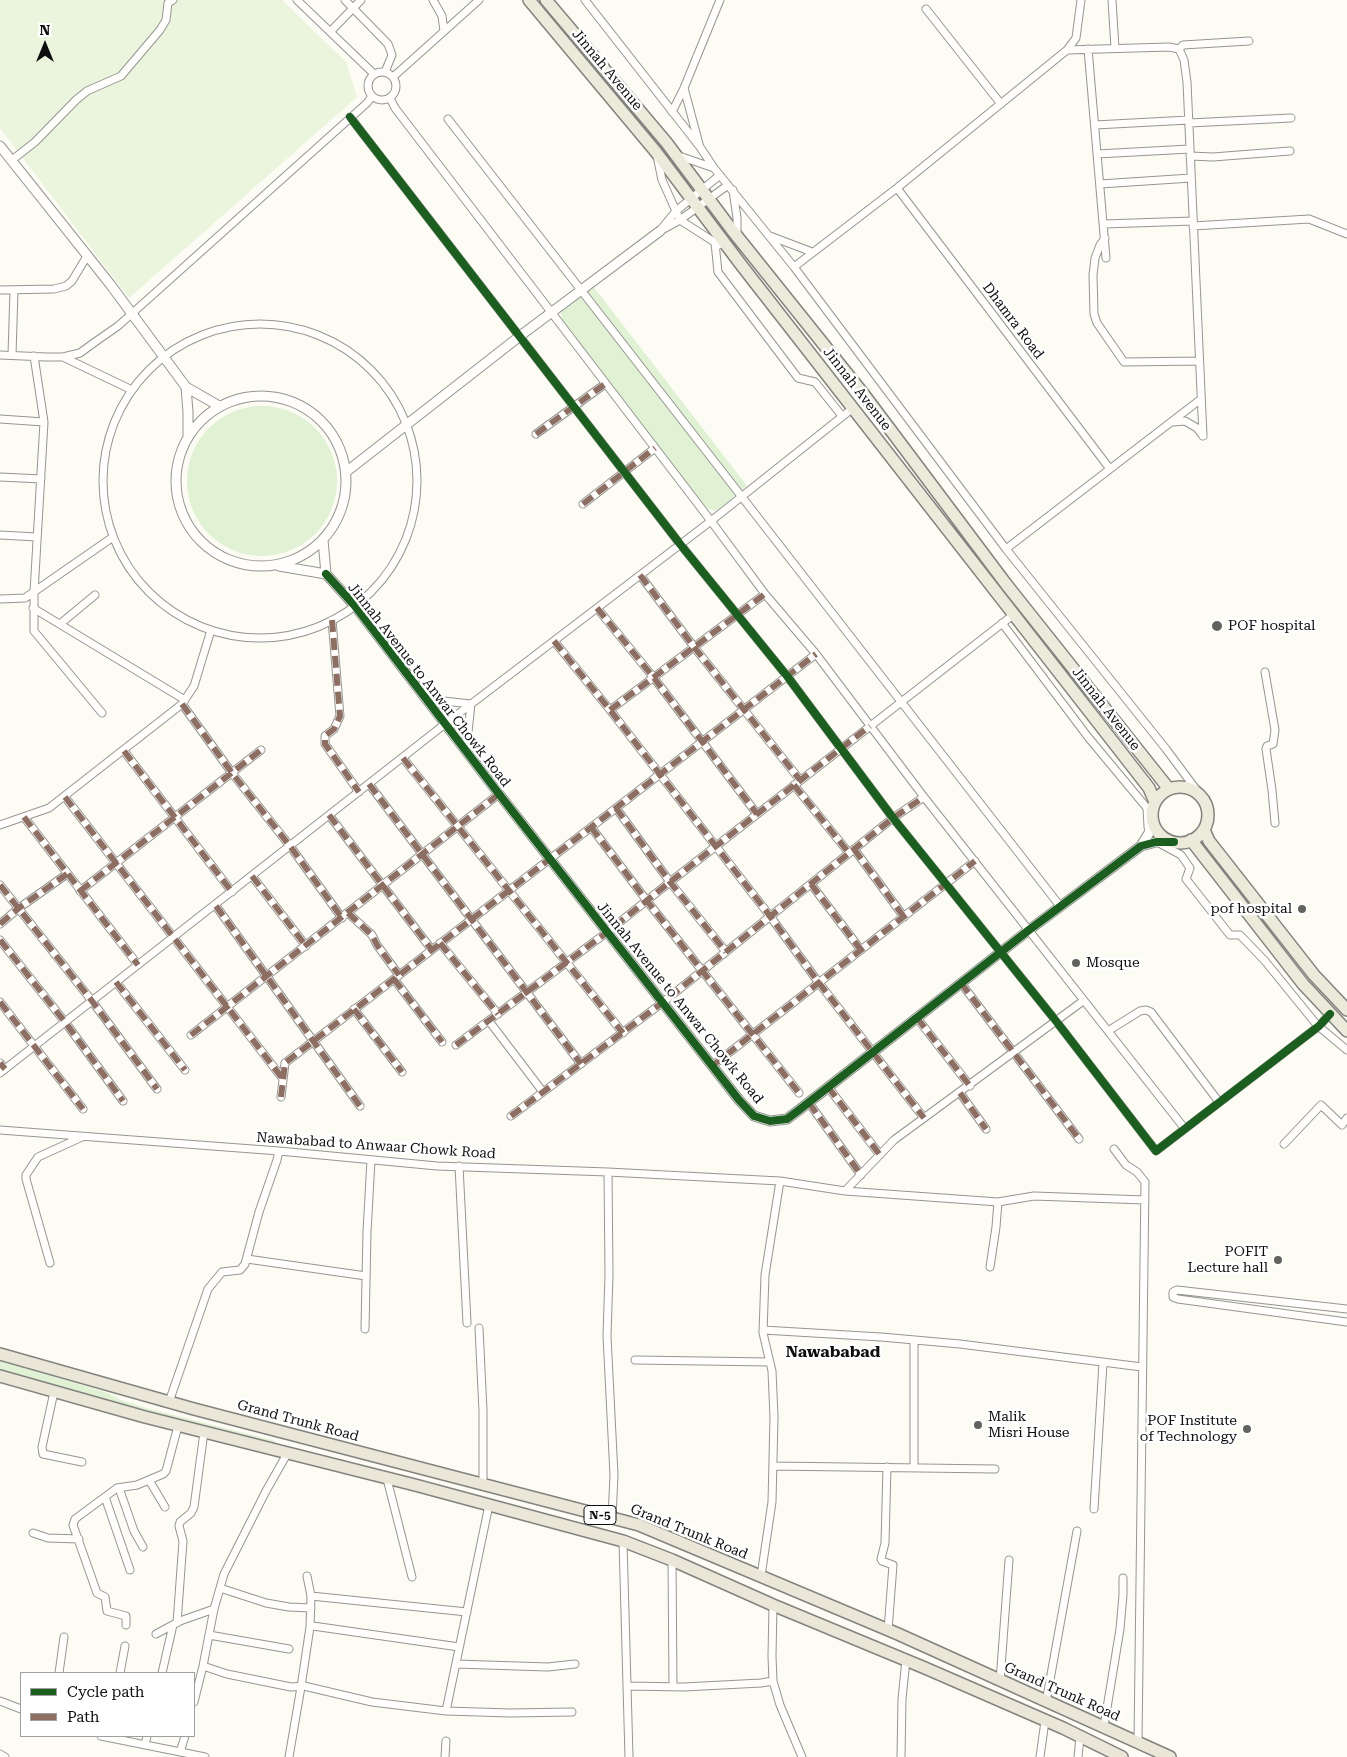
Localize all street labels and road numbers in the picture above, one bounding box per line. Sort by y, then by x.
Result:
street label: Jinnah Avenue [568,26,646,114]
street label: Dhamra Road [979,279,1047,363]
street label: Jinnah Avenue [819,344,895,434]
street label: Jinnah Avenue to Anwar Chowk Road [344,580,514,790]
street label: Jinnah Avenue [1068,664,1144,754]
street label: Jinnah Avenue to Anwar Chowk Road [593,899,767,1107]
street label: Nawababad to Anwaar Chowk Road [256,1129,496,1163]
street label: Grand Trunk Road [235,1397,361,1445]
street label: Grand Trunk Road [628,1501,750,1563]
road number: N-5 [584,1506,616,1524]
street label: Grand Trunk Road [1001,1659,1123,1725]

